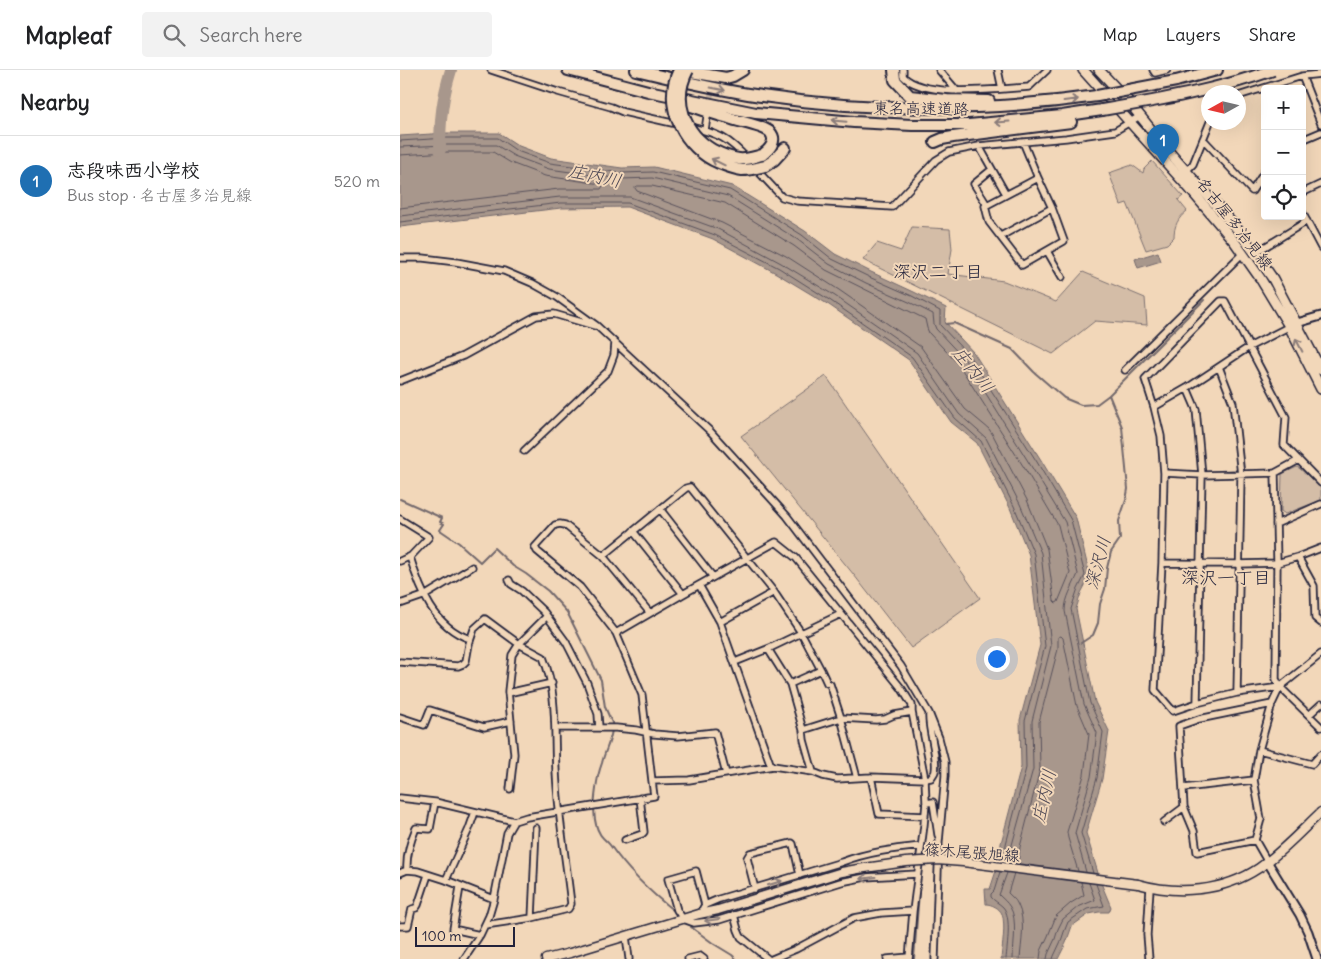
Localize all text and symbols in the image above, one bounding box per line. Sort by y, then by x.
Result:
search box [142,12,492,57]
text: Mapleaf [25,20,112,50]
icon: search [160,21,188,49]
text: Search here [200,23,303,47]
text: Map [1102,23,1137,46]
text: Layers [1165,23,1221,46]
text: Share [1249,23,1296,46]
one-way arrow [709,84,725,94]
north arrow [1201,85,1246,130]
map controls [1261,85,1306,220]
button: + [1261,85,1306,130]
text: Nearby [20,89,90,116]
one-way arrow [1063,95,1079,105]
street label: 東名高速道路 [873,97,969,119]
one-way arrow [832,116,848,126]
one-way arrow [994,117,1010,127]
pin: 1 [1147,124,1179,165]
button: − [1261,130,1306,175]
one-way arrow [711,157,726,166]
text: 志段味西小学校 [67,158,200,182]
water label: 庄内川 [566,159,624,192]
text: 1 [33,171,39,191]
text: 520 m [334,171,380,191]
street label: 名古屋多治見線 [1193,173,1277,273]
button: locate [1261,175,1306,220]
text: Bus stop · 名古屋多治見線 [67,185,252,205]
district label: 深沢二丁目 [893,260,983,283]
one-way arrow [1293,339,1303,353]
water label: 庄内川 [947,341,999,398]
water label: 深沢川 [1079,534,1116,592]
district label: 深沢一丁目 [1181,566,1271,589]
your location [984,646,1010,672]
water label: 庄内川 [1026,767,1061,825]
street label: 篠木尾張旭線 [923,839,1021,865]
one-way arrow [861,873,877,883]
one-way arrow [766,877,782,887]
one-way arrow [704,916,720,926]
scale bar [415,924,515,947]
text: 100 m [422,927,462,945]

